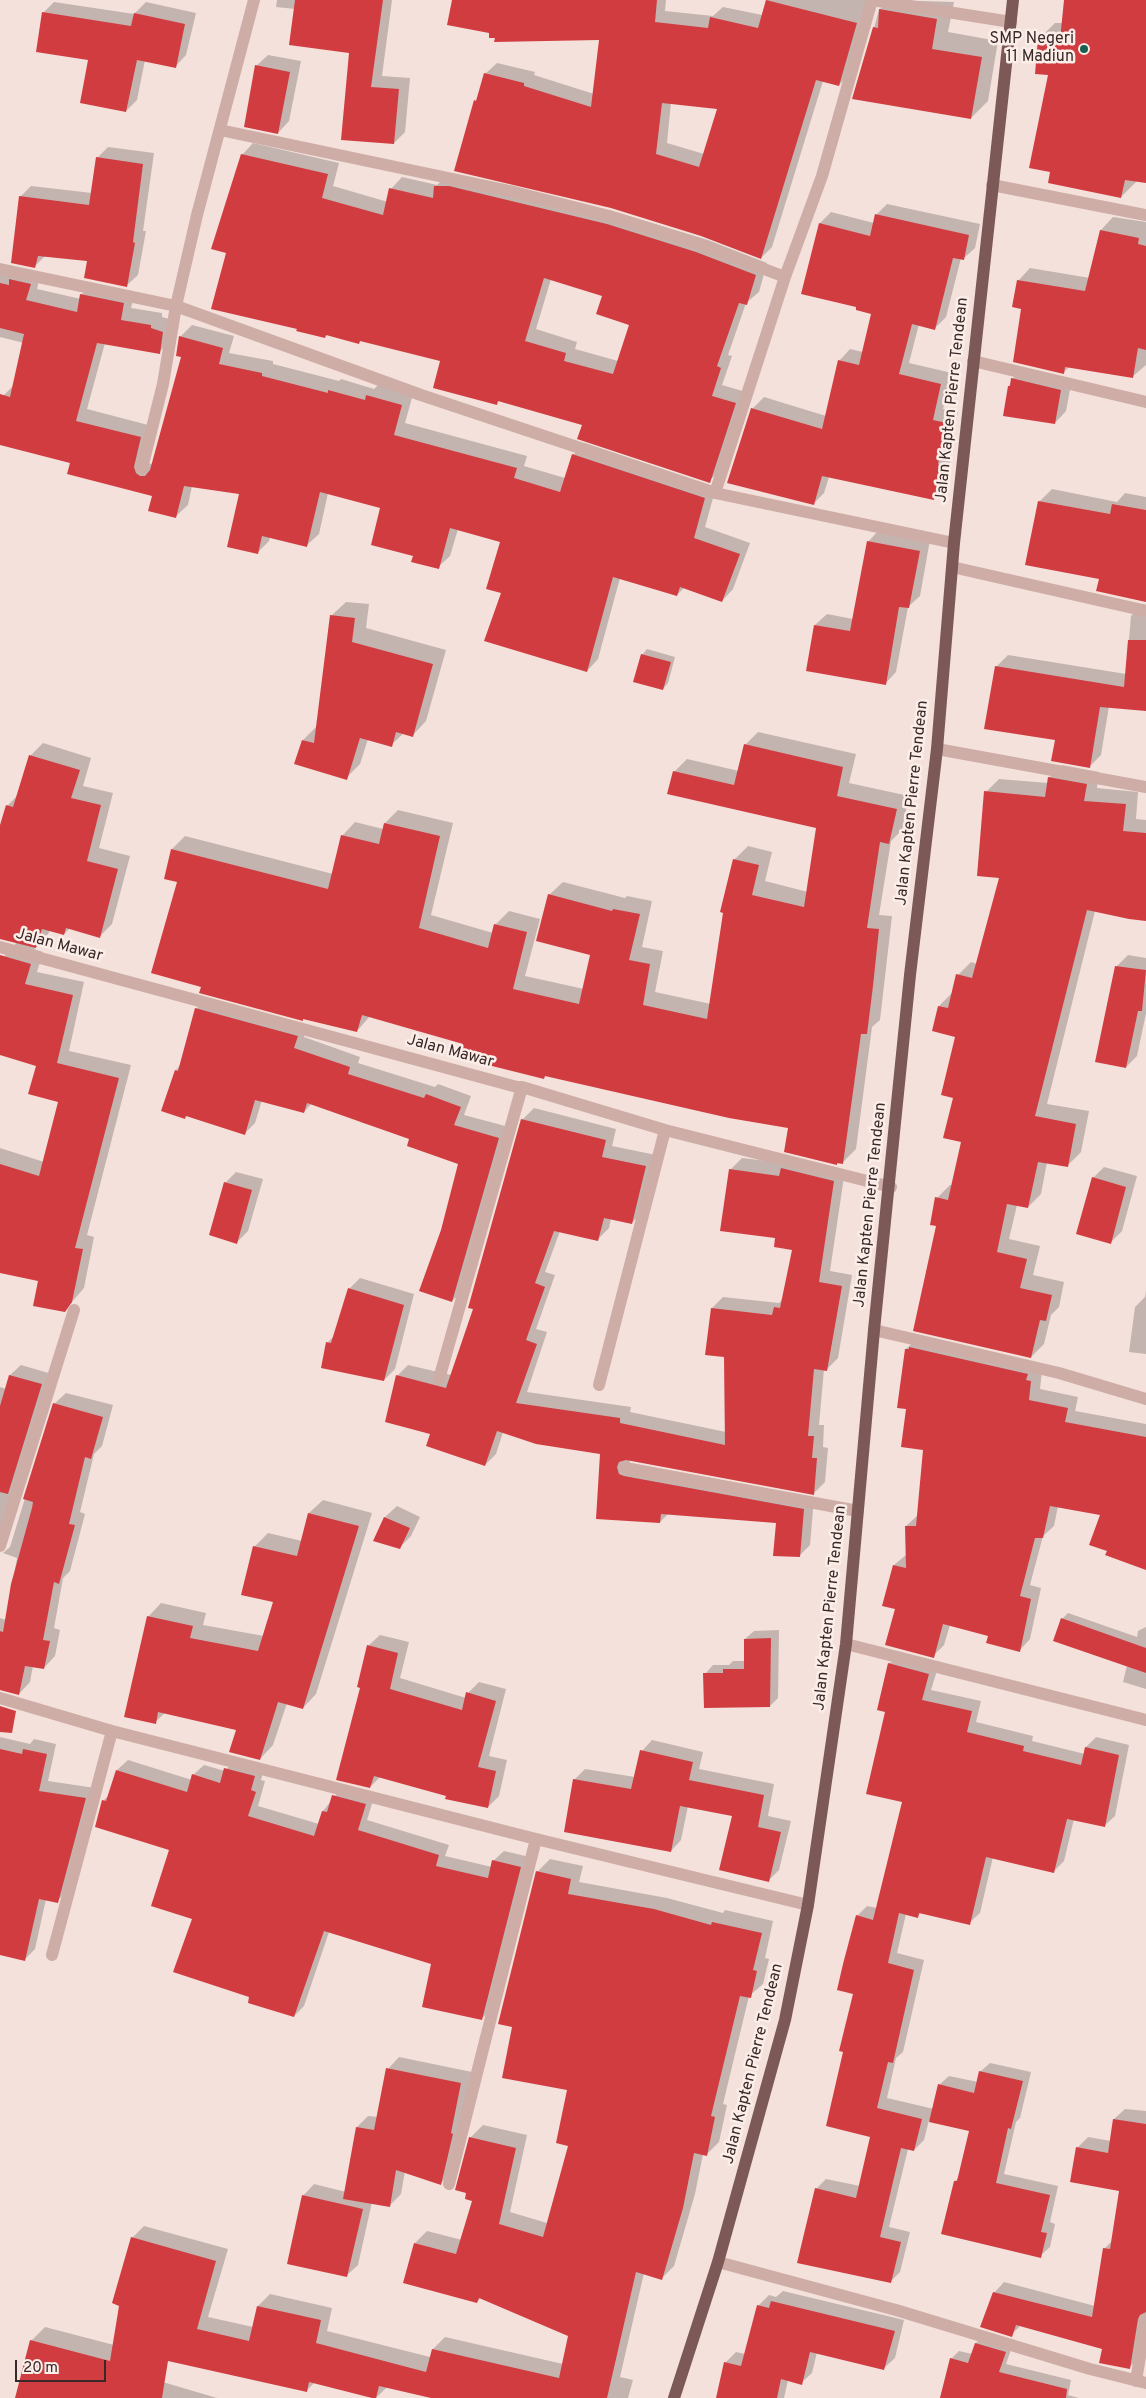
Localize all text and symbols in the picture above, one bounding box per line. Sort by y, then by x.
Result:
place label: SMP Negeri 11 Madiun [990,30,1074,68]
marker: SMP Negeri 11 Madiun [1078,43,1090,55]
street label: Jalan Kapten Pierre Tendean [933,296,973,504]
street label: Jalan Kapten Pierre Tendean [893,699,933,907]
street label: Jalan Mawar [13,925,105,967]
street label: Jalan Mawar [404,1031,496,1073]
street label: Jalan Kapten Pierre Tendean [851,1101,891,1309]
street label: Jalan Kapten Pierre Tendean [811,1504,851,1712]
street label: Jalan Kapten Pierre Tendean [720,1962,788,2166]
scale bar [18,2350,109,2382]
text: 20 m [23,2359,58,2378]

